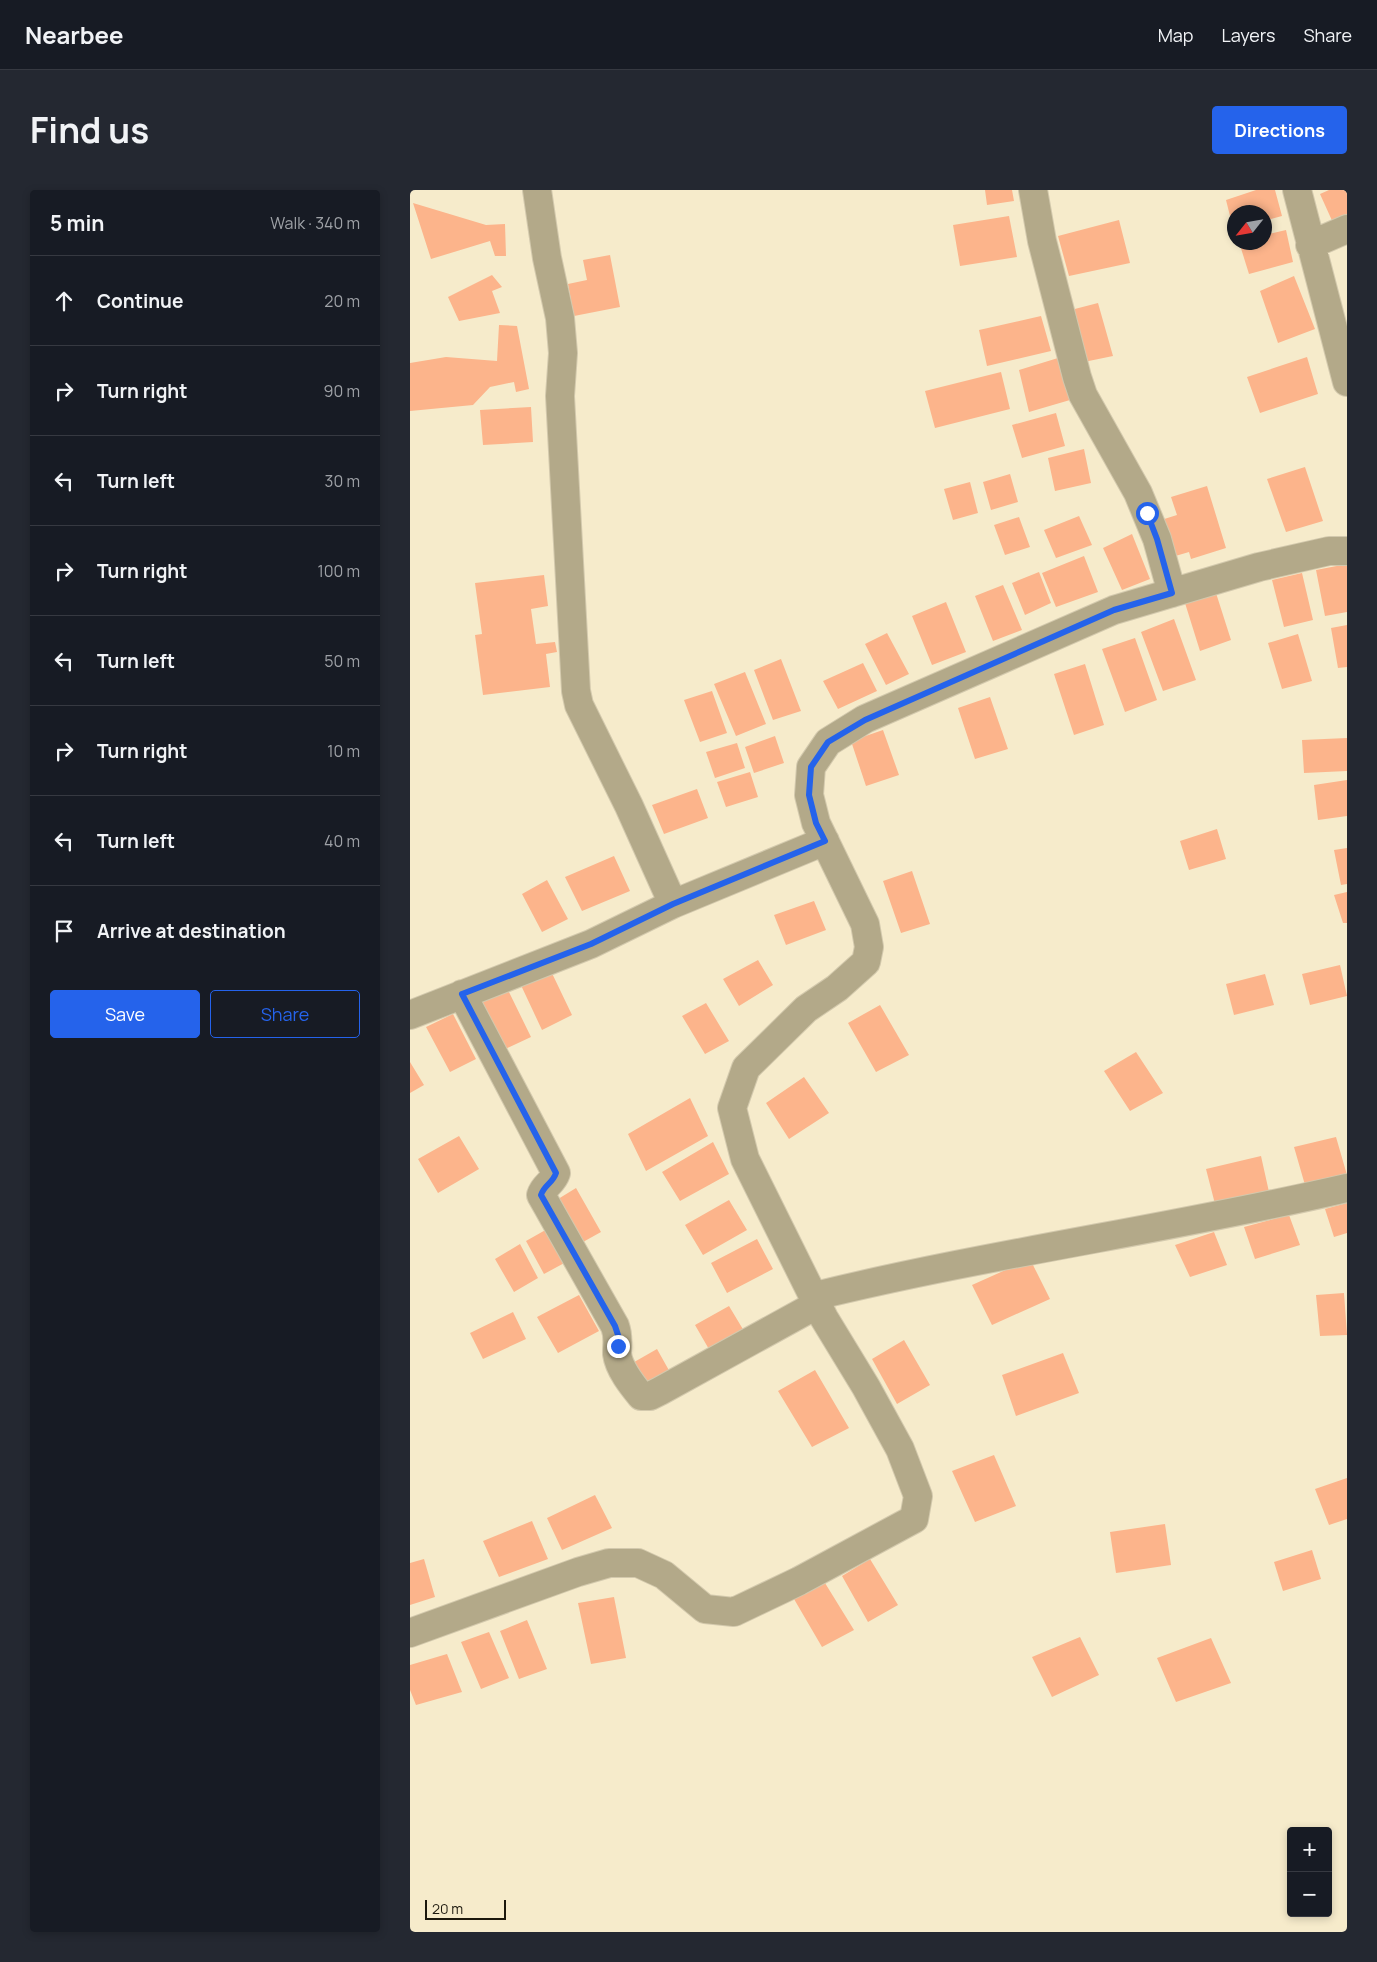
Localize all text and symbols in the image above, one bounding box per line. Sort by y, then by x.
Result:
text: Nearbee [25,18,124,51]
text: Map [1158,23,1193,47]
text: Layers [1221,23,1275,47]
text: Share [1303,23,1352,47]
text: Find us [30,106,149,154]
button: Directions [1212,106,1347,154]
north arrow [1227,205,1272,250]
text: 5 min [50,209,104,237]
text: Walk · 340 m [270,212,360,234]
icon: ahead [50,287,78,315]
text: Continue [97,288,183,314]
text: 20 m [324,290,360,312]
icon: right [50,377,78,405]
text: Turn right [97,378,187,404]
text: 90 m [324,380,360,402]
icon: left [50,467,78,495]
text: Turn left [97,468,175,494]
text: 30 m [325,470,360,492]
route start [1136,502,1159,525]
icon: right [50,557,78,585]
text: Turn right [97,558,187,584]
text: 100 m [317,560,360,582]
icon: left [50,647,78,675]
text: Turn left [97,648,175,674]
text: 50 m [324,650,360,672]
icon: right [50,737,78,765]
text: Turn right [97,738,187,764]
text: 10 m [327,740,360,762]
icon: left [50,827,78,855]
text: Turn left [97,828,175,854]
text: 40 m [324,830,360,852]
icon: arrive [50,917,78,945]
text: Arrive at destination [97,918,286,944]
button: Save [50,990,200,1038]
button: Share [210,990,360,1038]
route end [607,1335,630,1358]
map controls [1287,1827,1332,1917]
button: + [1287,1827,1332,1872]
button: − [1287,1872,1332,1917]
scale bar [425,1897,506,1920]
text: 20 m [432,1899,463,1918]

